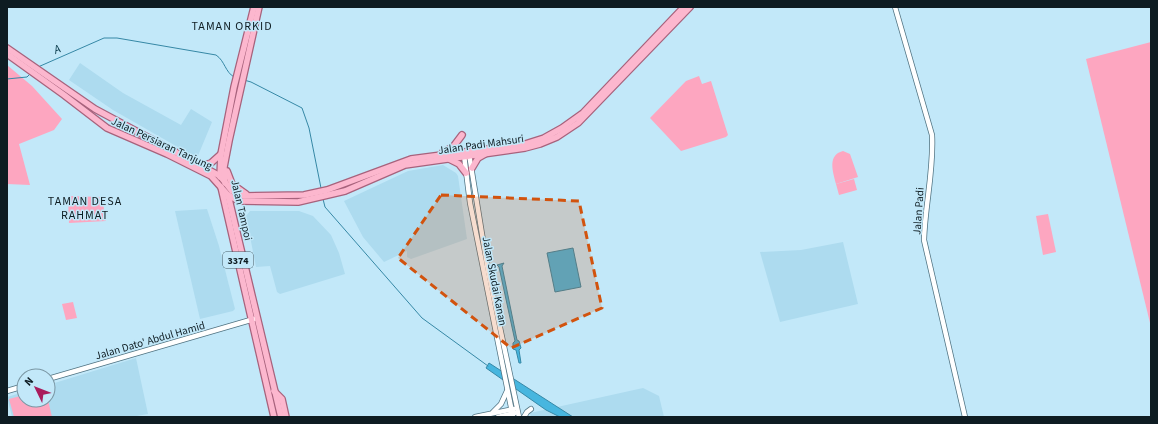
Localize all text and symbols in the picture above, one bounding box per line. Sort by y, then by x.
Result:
district label: TAMAN ORKID [191,18,273,35]
water label: A [50,40,63,59]
street label: Jalan Persiaran Tanjung [109,113,215,174]
street label: Jalan Padi Mahsuri [437,131,525,158]
street label: Jalan Tampoi [227,178,256,242]
street label: Jalan Padi [909,187,928,235]
district label: TAMAN DESA RAHMAT [48,193,122,224]
street label: Jalan Skudai Kanan [479,235,511,327]
road number: 3374 [223,252,253,268]
street label: Jalan Dato' Abdul Hamid [94,318,207,363]
north arrow [16,368,56,408]
text: N [21,374,37,389]

